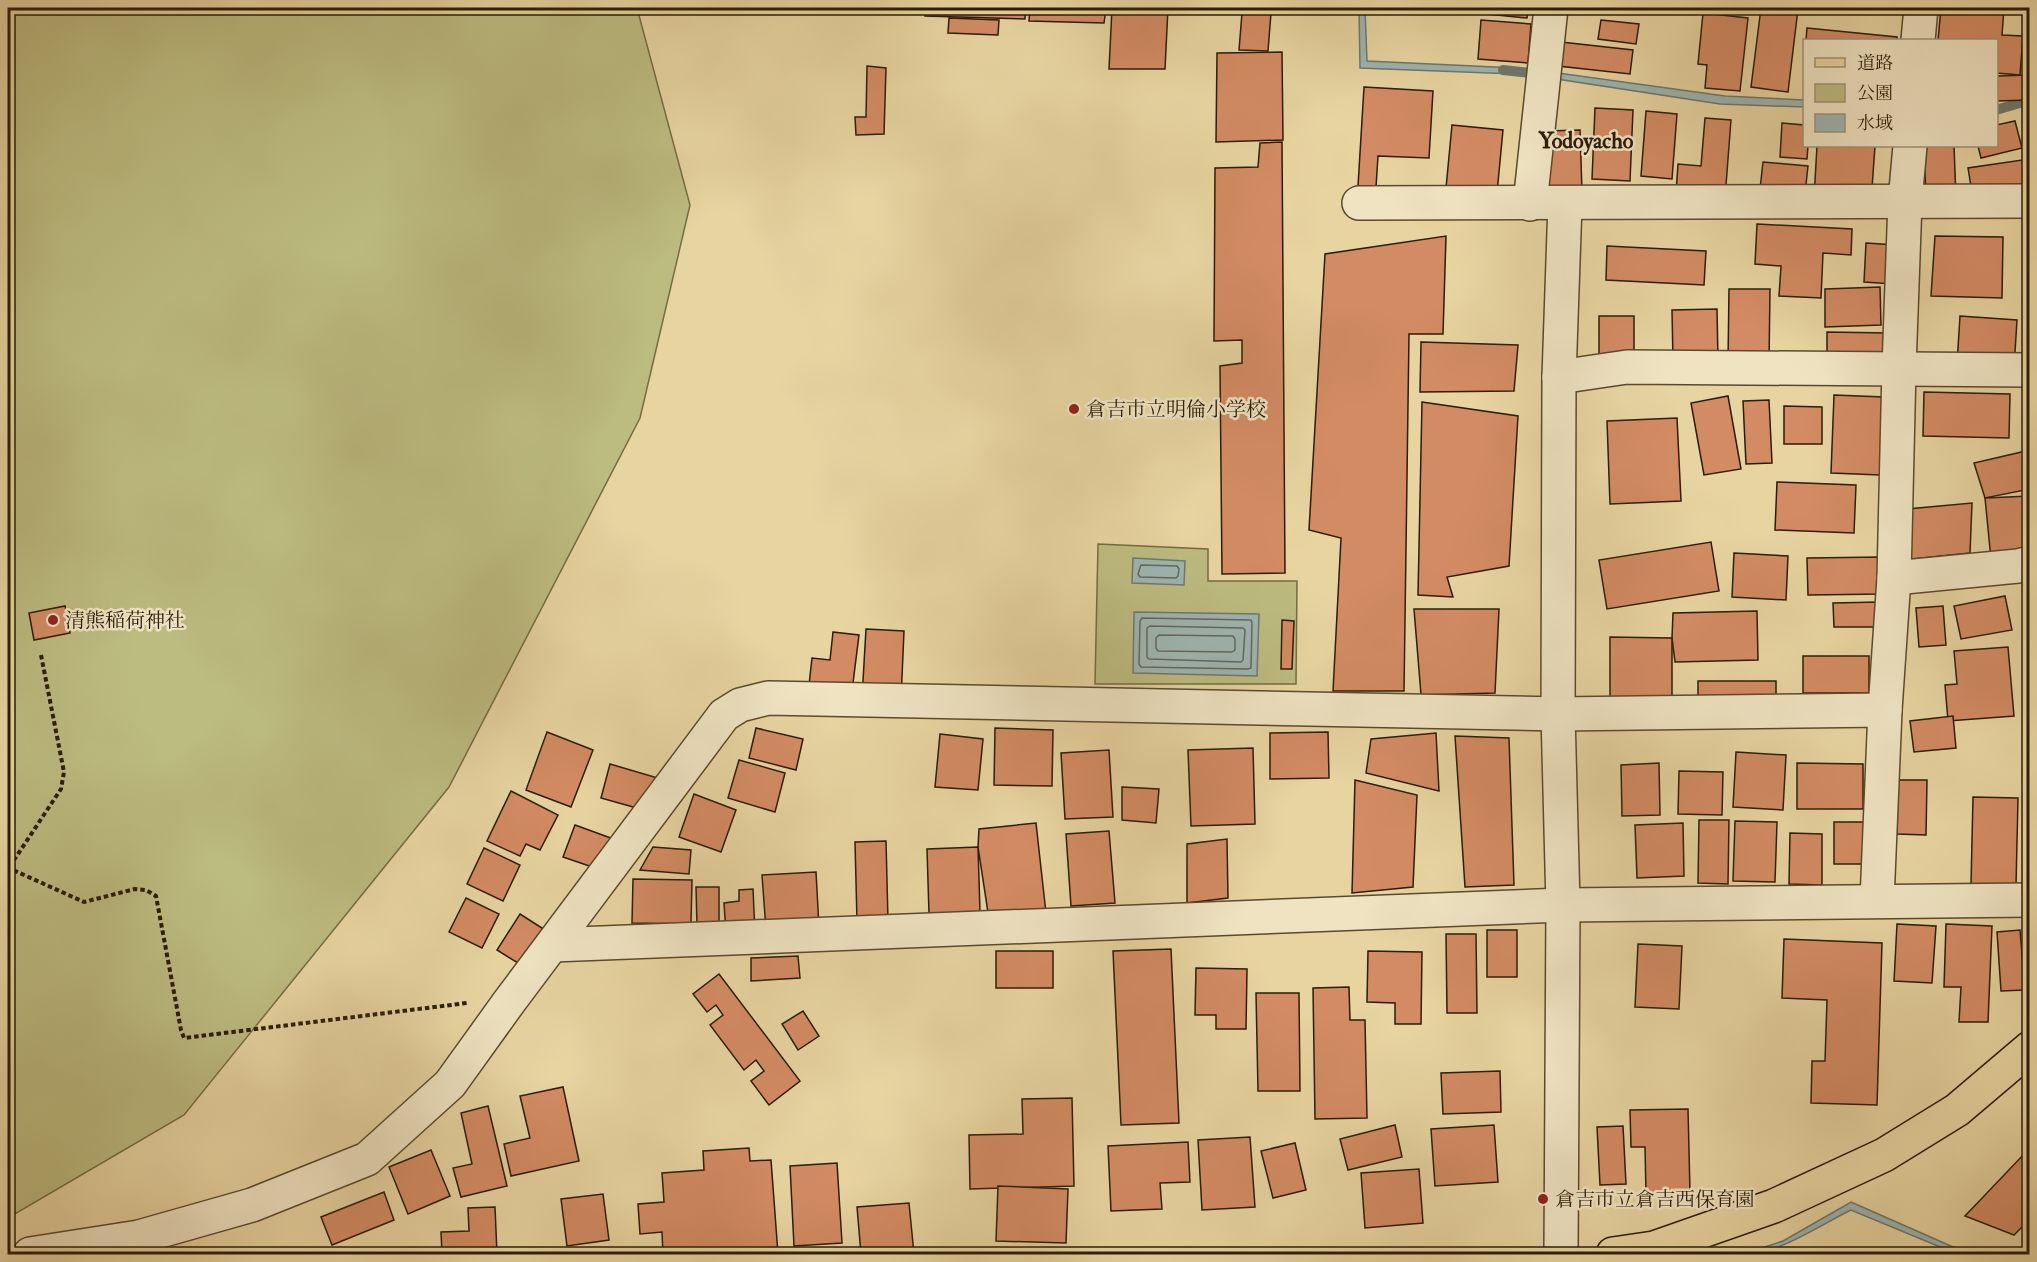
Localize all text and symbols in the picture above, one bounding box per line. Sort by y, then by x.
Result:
legend [1803,39,1998,147]
text: 道路 [1857,52,1893,75]
text: 公園 [1857,82,1893,105]
text: 水域 [1857,112,1893,135]
district label: Yodoyacho [1538,127,1634,156]
place label: 倉吉市立明倫小学校 [1086,397,1266,422]
marker: 倉吉市立明倫小学校 [1067,402,1081,416]
place label: 清熊稲荷神社 [65,608,185,633]
marker: 清熊稲荷神社 [46,613,60,627]
place label: 倉吉市立倉吉西保育園 [1555,1187,1755,1212]
marker: 倉吉市立倉吉西保育園 [1536,1192,1550,1206]

